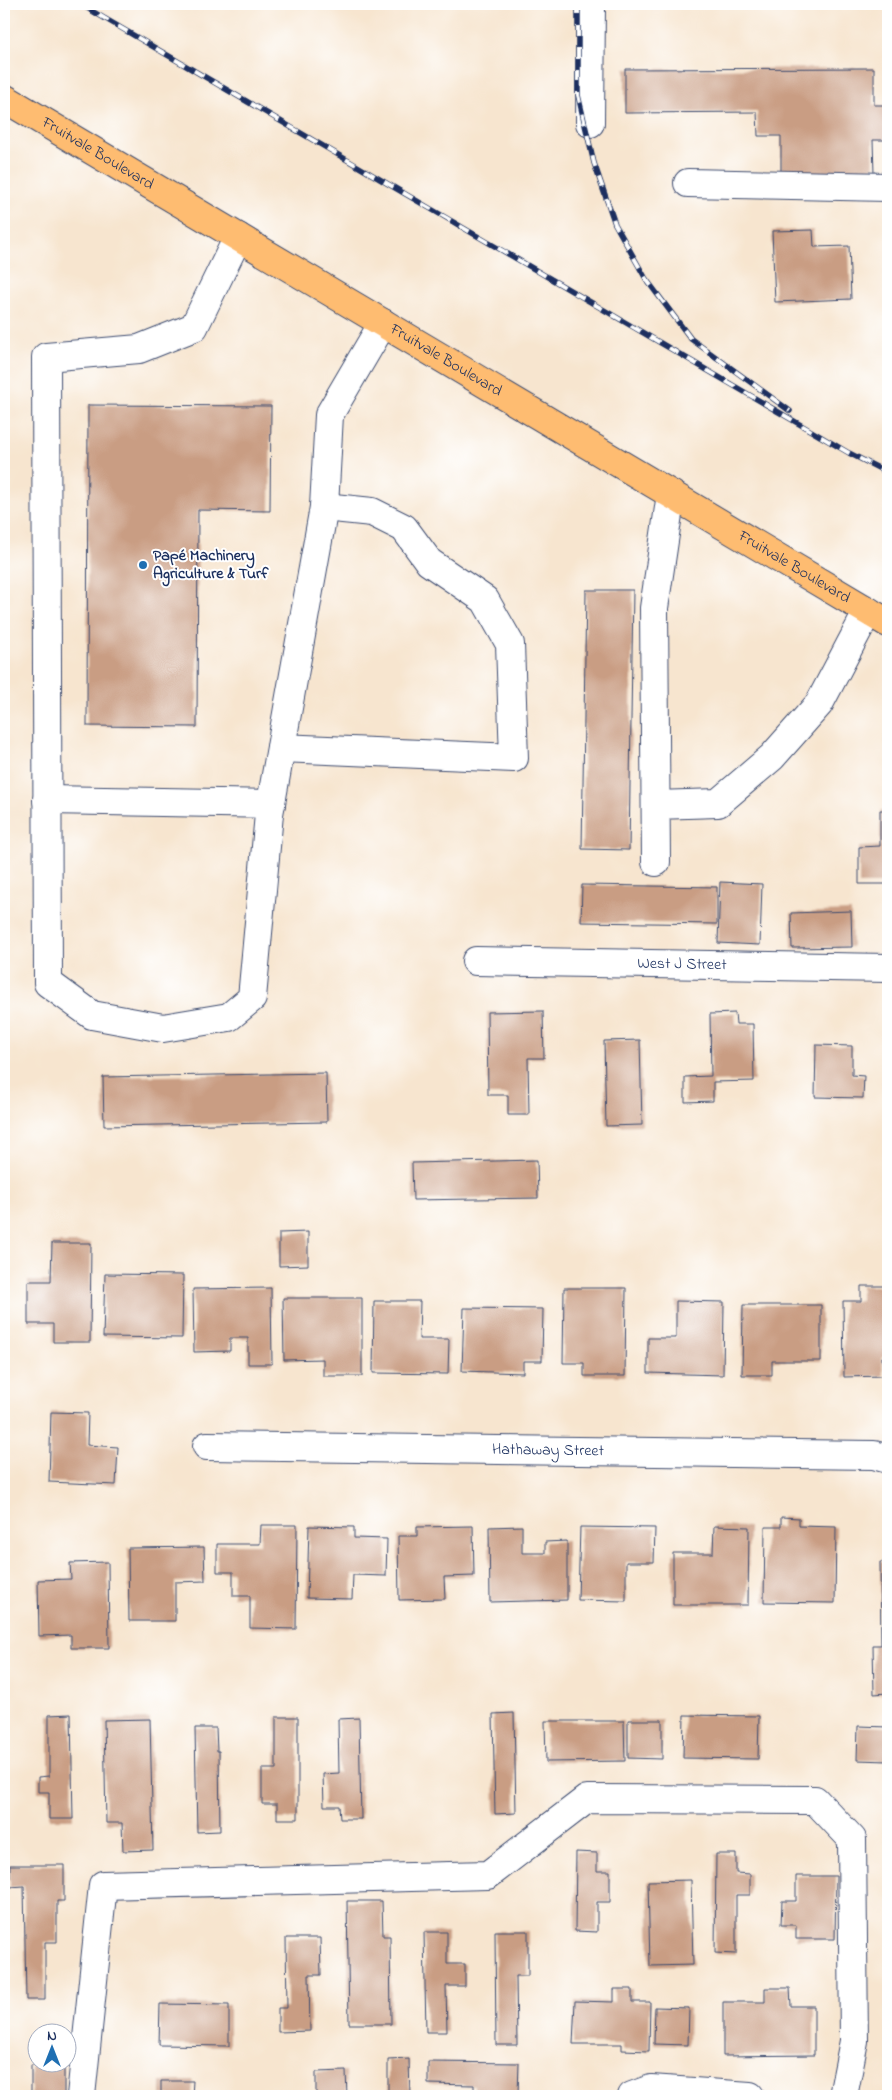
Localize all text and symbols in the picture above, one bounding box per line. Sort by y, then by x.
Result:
street label: Fruitvale Boulevard [36,110,158,196]
street label: Fruitvale Boulevard [384,317,507,403]
street label: Fruitvale Boulevard [733,524,855,610]
place label: Papé Machinery Agriculture & Turf [153,544,269,587]
marker: Papé Machinery Agriculture & Turf [137,559,149,571]
street label: West J Street [637,952,727,977]
street label: Hathaway Street [492,1438,605,1463]
north arrow [28,2022,78,2072]
text: N [47,2026,57,2047]

